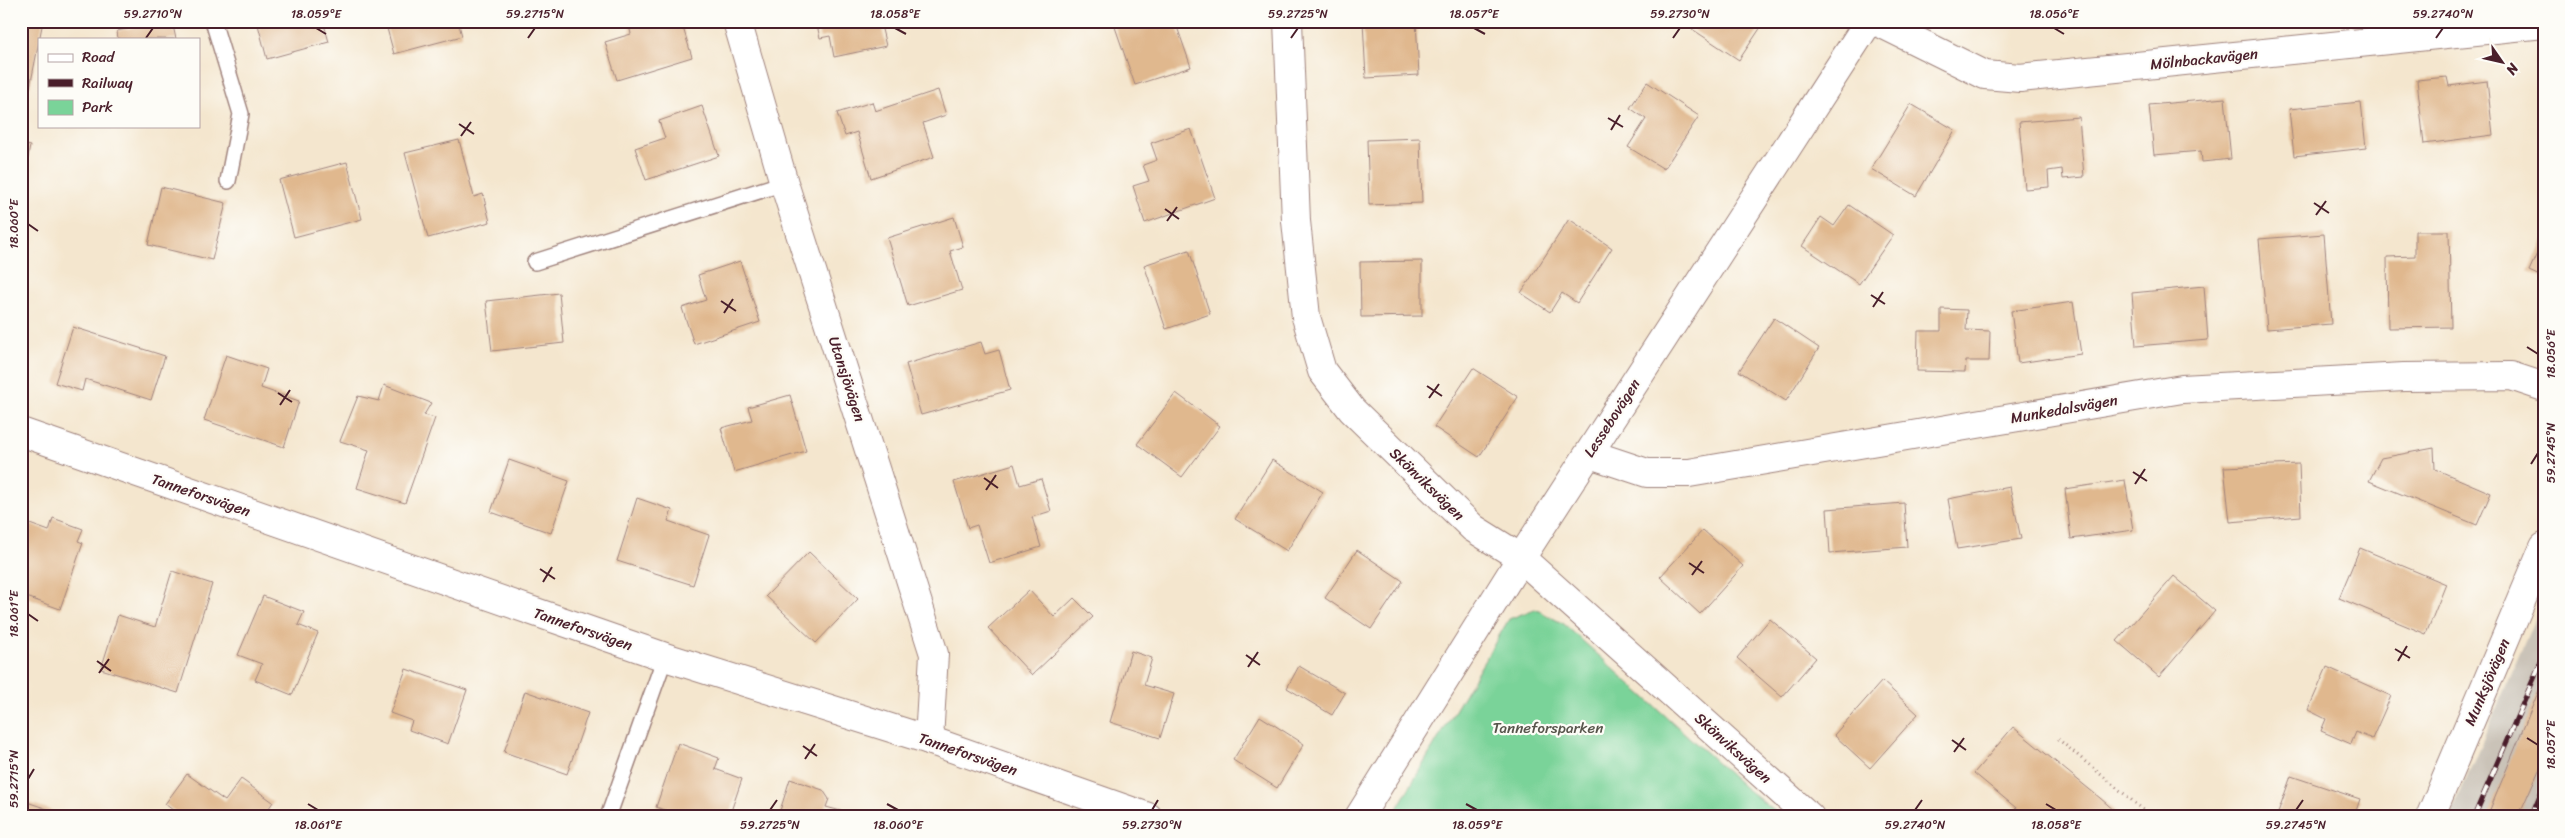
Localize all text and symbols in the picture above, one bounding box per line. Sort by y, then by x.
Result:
text: 59.2710°N [124,3,183,25]
text: 18.059°E [291,3,342,25]
text: 59.2715°N [506,3,565,25]
text: 18.058°E [870,3,921,25]
text: 59.2725°N [1268,3,1329,25]
text: 18.057°E [1449,3,1500,25]
text: 59.2730°N [1650,3,1711,25]
text: 18.056°E [2029,3,2080,25]
text: 59.2740°N [2413,3,2474,25]
legend [38,38,200,128]
north arrow [2478,38,2528,88]
street label: Mölnbackavägen [2149,40,2259,78]
text: Road [82,44,115,70]
text: N [2499,57,2526,80]
text: Railway [82,70,133,96]
text: Park [82,94,113,120]
text: 18.060°E [3,198,25,249]
text: 18.056°E [2540,328,2562,379]
street label: Utansjövägen [821,333,873,425]
street label: Lessebovägen [1577,373,1647,463]
street label: Munkedalsvägen [2008,387,2120,431]
text: 59.2745°N [2540,422,2562,483]
street label: Skönviksvägen [1383,441,1471,527]
street label: Tanneforsvägen [148,466,254,524]
text: 18.061°E [3,589,25,638]
street label: Tanneforsvägen [530,600,636,658]
street label: Munksjövägen [2457,634,2517,730]
street label: Skönviksvägen [1688,706,1778,790]
park label: Tanneforsparken [1493,715,1603,741]
text: 18.057°E [2540,719,2562,770]
street label: Tanneforsvägen [915,725,1021,783]
text: 59.2715°N [3,749,25,808]
text: 18.061°E [294,814,343,836]
text: 59.2725°N [740,814,801,836]
text: 18.060°E [873,814,924,836]
text: 59.2730°N [1122,814,1183,836]
text: 18.059°E [1452,814,1503,836]
text: 59.2740°N [1885,814,1946,836]
text: 18.058°E [2031,814,2082,836]
text: 59.2745°N [2266,814,2327,836]

